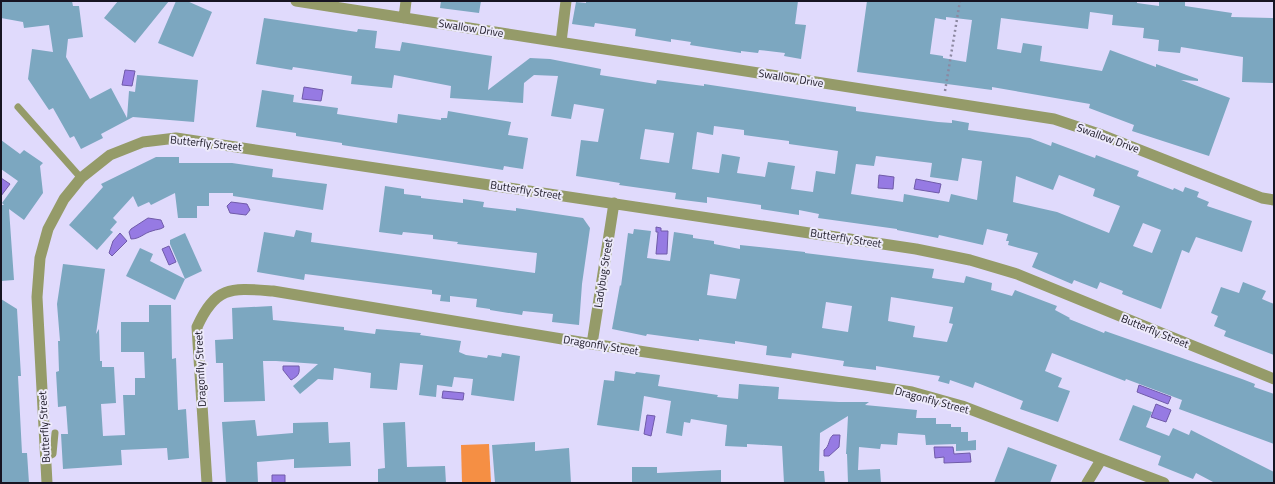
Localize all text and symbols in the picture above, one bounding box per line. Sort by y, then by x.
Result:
street label: Swallow Drive [437,15,505,41]
street label: Swallow Drive [757,65,825,91]
street label: Swallow Drive [1075,119,1142,157]
street label: Butterfly Street [169,131,243,155]
street label: Butterfly Street [489,176,563,204]
street label: Butterfly Street [809,224,883,252]
street label: Ladybug Street [590,237,616,309]
street label: Butterfly Street [1119,310,1191,352]
street label: Dragonfly Street [190,330,210,407]
street label: Dragonfly Street [562,331,640,359]
street label: Dragonfly Street [893,382,971,418]
street label: Butterfly Street [34,391,54,463]

